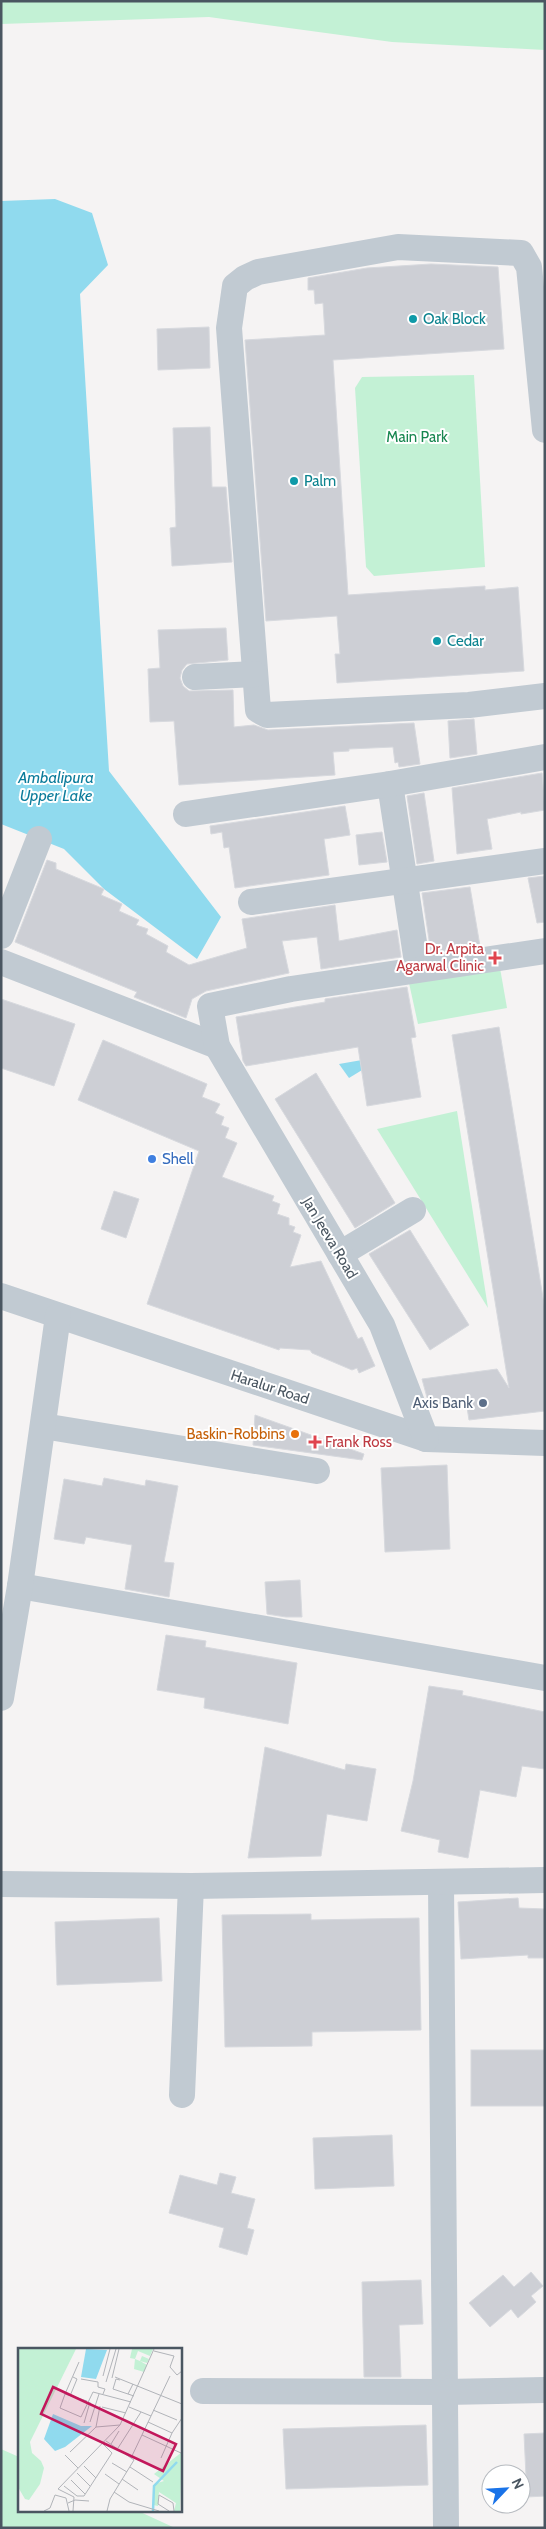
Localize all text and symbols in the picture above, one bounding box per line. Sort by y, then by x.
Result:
place label: Oak Block [423,310,486,328]
marker: Oak Block [407,313,419,325]
park label: Main Park [386,428,448,446]
place label: Palm [304,472,336,490]
marker: Palm [288,475,300,487]
place label: Cedar [447,632,484,650]
marker: Cedar [431,635,443,647]
water label: Ambalipura Upper Lake [17,768,94,805]
place label: Dr. Arpita Agarwal Clinic [396,940,485,975]
marker: Dr. Arpita Agarwal Clinic [488,951,502,965]
place label: Shell [162,1150,194,1168]
marker: Shell [146,1153,158,1165]
street label: Jan Jeeva Road [298,1193,361,1282]
street label: Haralur Road [228,1366,312,1408]
place label: Axis Bank [413,1394,473,1412]
marker: Axis Bank [477,1397,489,1409]
place label: Baskin-Robbins [187,1425,285,1443]
marker: Baskin-Robbins [289,1428,301,1440]
place label: Frank Ross [325,1433,392,1451]
marker: Frank Ross [309,1436,321,1448]
inset map [18,2348,181,2512]
north arrow [481,2464,531,2514]
text: N [508,2475,528,2492]

